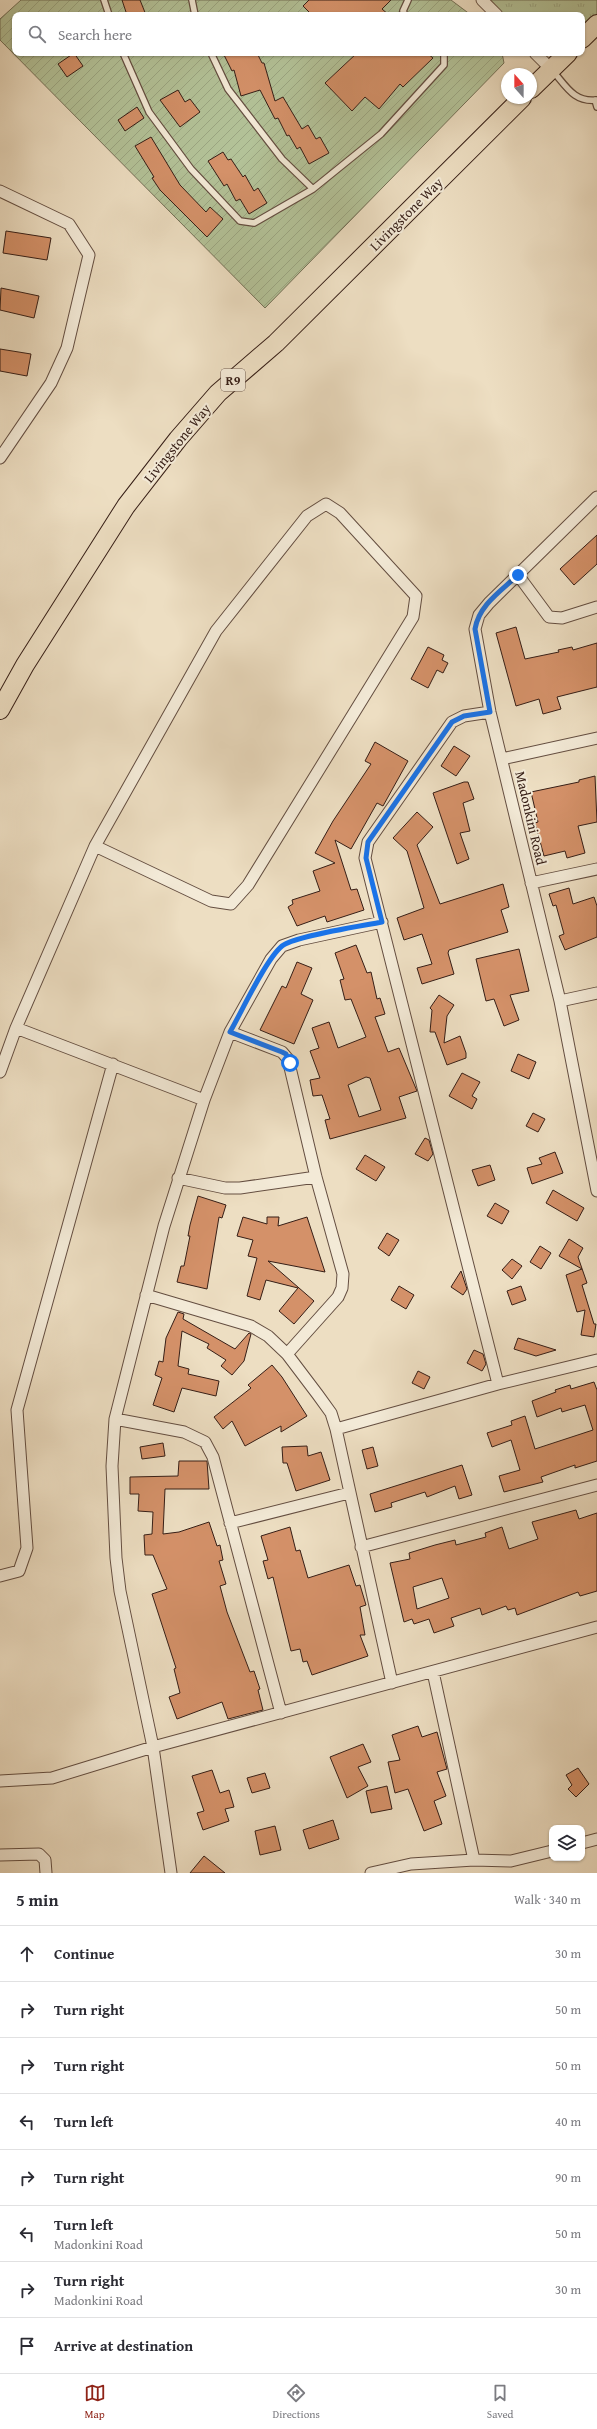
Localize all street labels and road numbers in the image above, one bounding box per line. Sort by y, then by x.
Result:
street label: Livingstone Way [365,173,447,255]
road number: R9 [221,369,245,391]
street label: Livingstone Way [139,399,215,487]
street label: Madonkini Road [510,769,552,867]

